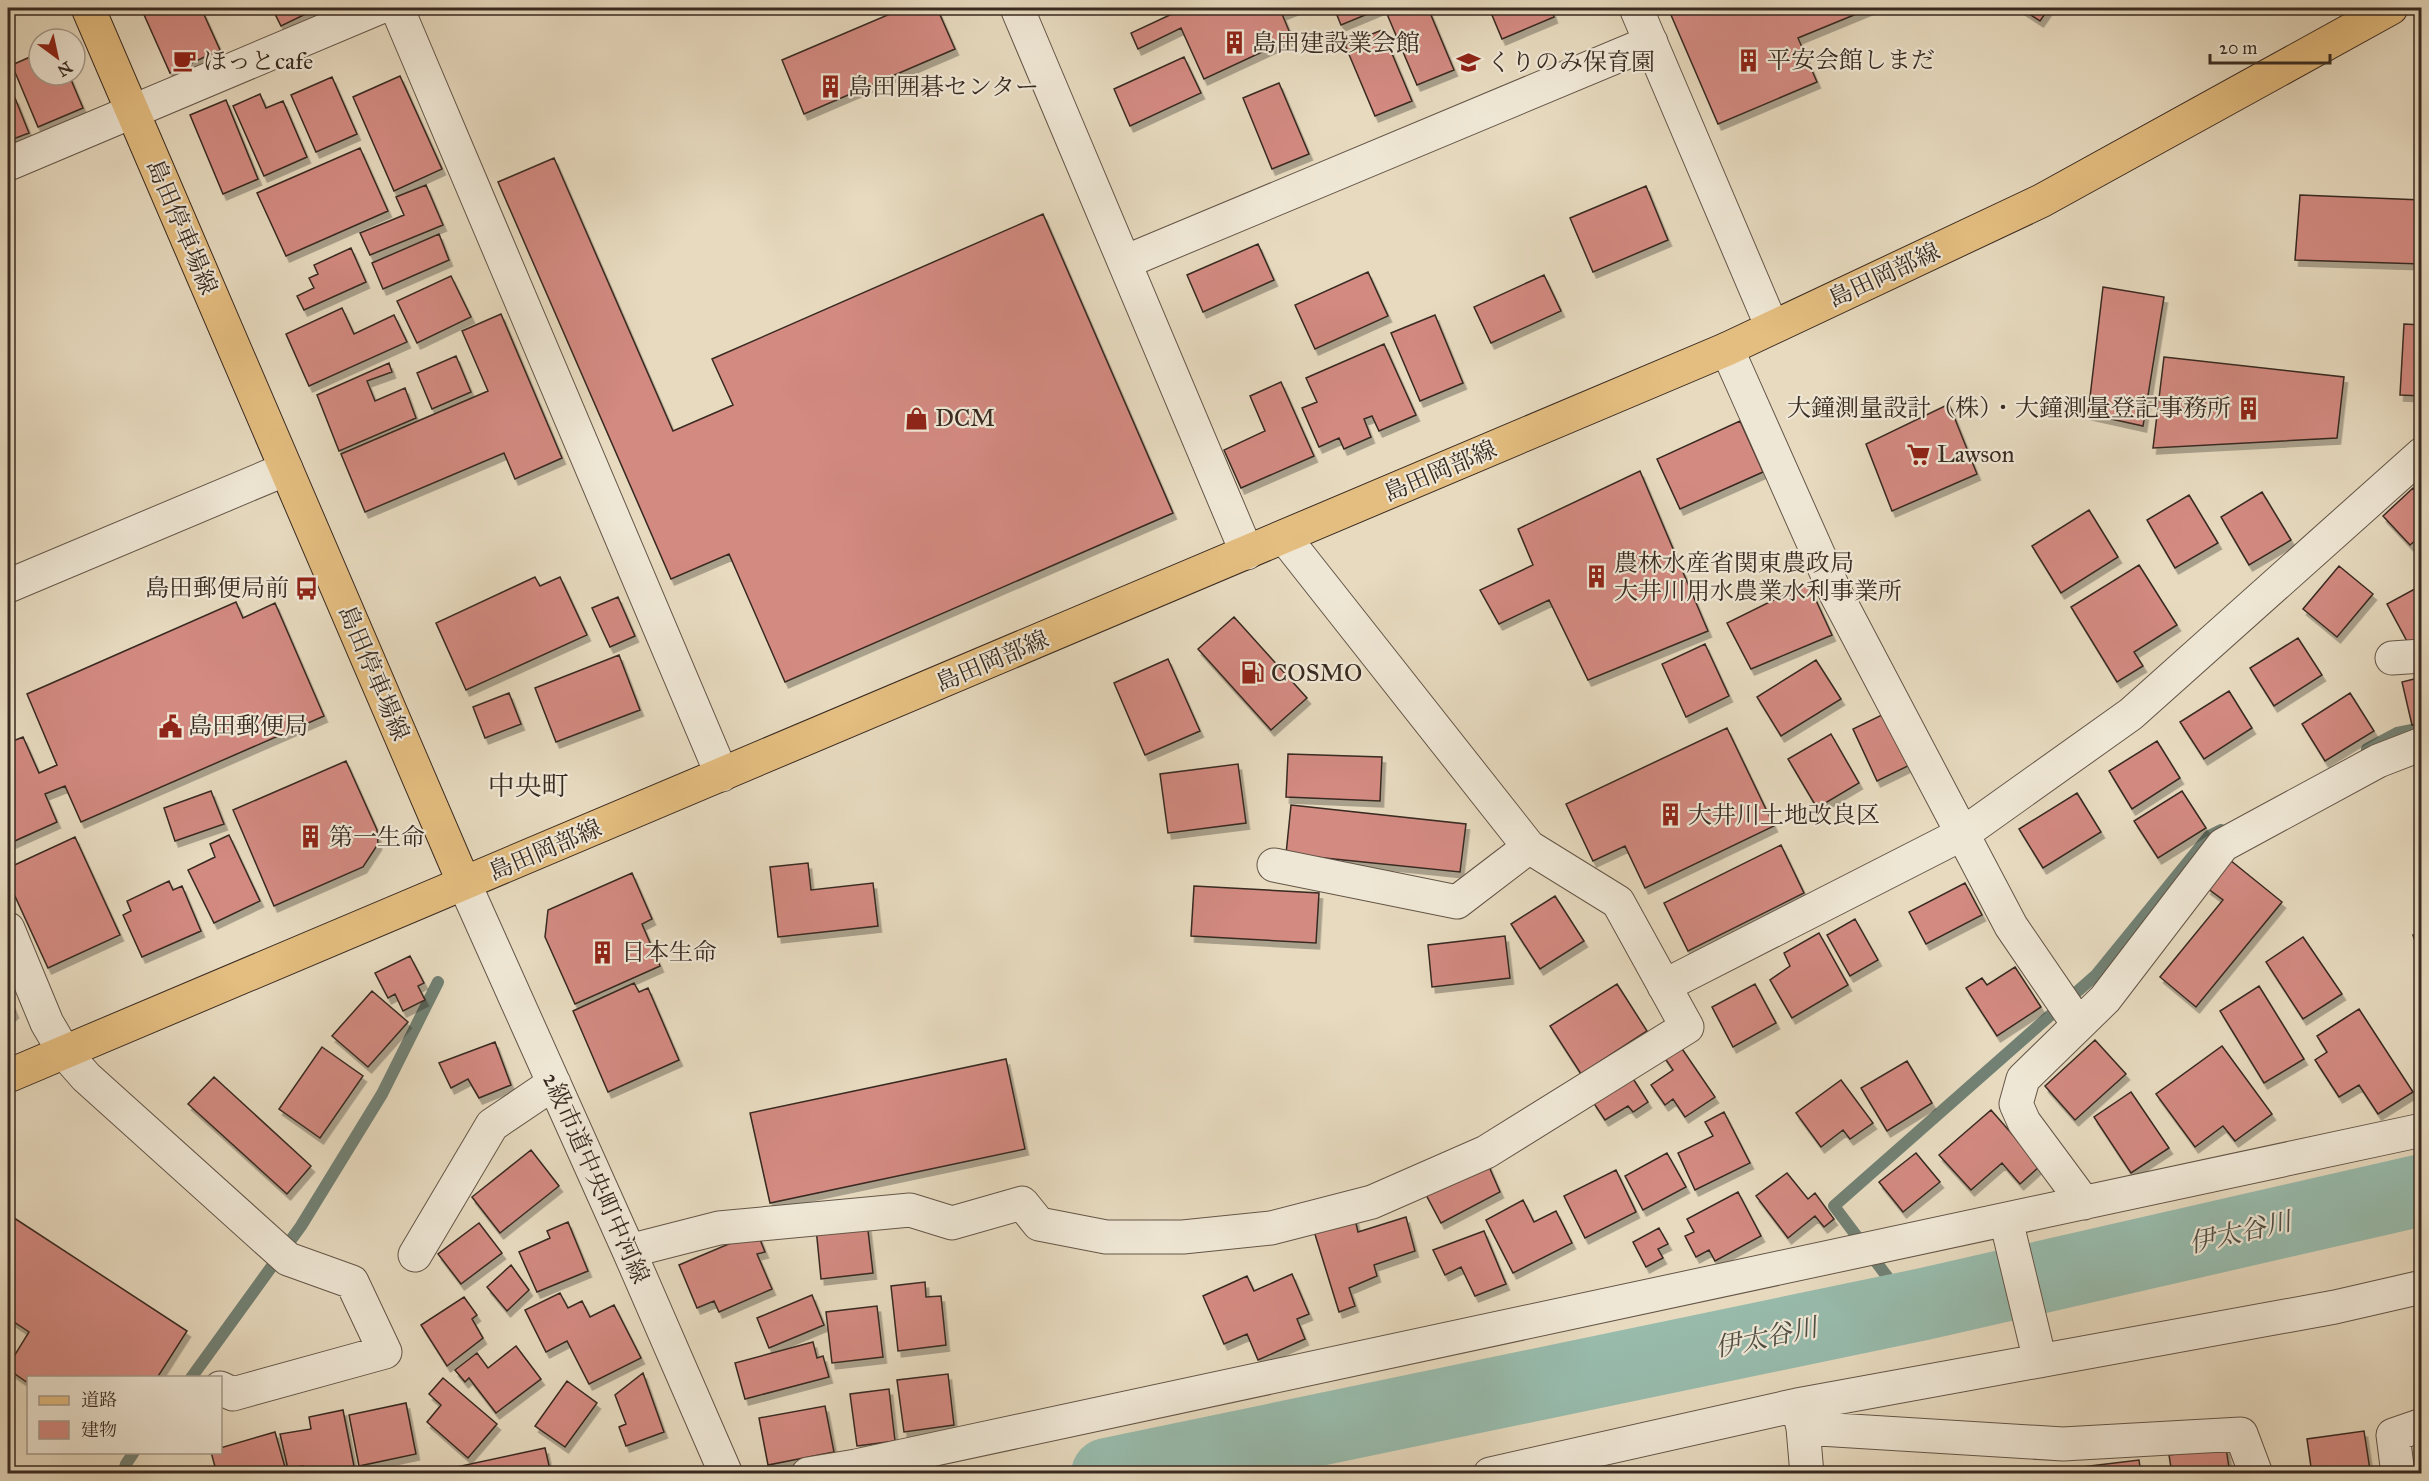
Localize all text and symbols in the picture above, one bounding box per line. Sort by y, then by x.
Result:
north arrow [27,27,87,87]
scale bar [2210,27,2330,65]
place label: 島田建設業会館 [1252,28,1420,58]
building icon: 島田建設業会館 [1221,30,1247,56]
text: 20 m [2219,37,2257,59]
place label: 平安会館しまだ [1767,45,1935,75]
place label: ほっとcafe [203,46,313,76]
place label: くりのみ保育園 [1487,47,1655,77]
building icon: 平安会館しまだ [1736,47,1762,73]
cafe icon: ほっとcafe [172,48,198,74]
school or university icon: くりのみ保育園 [1456,49,1482,75]
text: N [54,57,76,81]
place label: 島田囲碁センター [848,72,1039,102]
building icon: 島田囲碁センター [817,74,843,100]
street label: 島田停車場線 [140,155,224,299]
street label: 島田岡部線 [1823,236,1945,314]
place label: 大鐘測量設計（株）・大鐘測量登記事務所 [1787,393,2231,423]
building icon: 大鐘測量設計（株）・大鐘測量登記事務所 [2236,395,2262,421]
place label: DCM [935,403,995,433]
shop icon: DCM [904,405,930,431]
street label: 島田岡部線 [1379,434,1501,508]
place label: Lawson [1937,439,2014,469]
supermarket icon: Lawson [1906,441,1932,467]
place label: 農林水産省関東農政局 大井川用水農業水利事業所 [1614,548,1902,606]
building icon: 農林水産省関東農政局 大井川用水農業水利事業所 [1583,564,1609,590]
place label: 島田郵便局前 [145,573,289,603]
bus stop icon: 島田郵便局前 [294,575,320,601]
street label: 島田停車場線 [332,601,416,745]
street label: 島田岡部線 [931,624,1053,698]
place label: COSMO [1271,658,1362,688]
fuel station icon: COSMO [1240,660,1266,686]
place label: 島田郵便局 [188,711,308,741]
public building icon: 島田郵便局 [157,713,183,739]
district label: 中央町 [488,769,569,802]
place label: 大井川土地改良区 [1688,800,1880,830]
building icon: 大井川土地改良区 [1657,802,1683,828]
street label: 島田岡部線 [484,813,606,887]
place label: 第一生命 [329,822,425,852]
building icon: 第一生命 [298,824,324,850]
place label: 日本生命 [621,937,717,967]
building icon: 日本生命 [590,939,616,965]
street label: 2級市道中央町中河線 [536,1068,656,1288]
water label: 伊太谷川 [2186,1204,2297,1259]
water label: 伊太谷川 [1712,1310,1823,1363]
legend [27,1376,222,1454]
text: 道路 [81,1389,117,1411]
text: 建物 [81,1419,117,1441]

